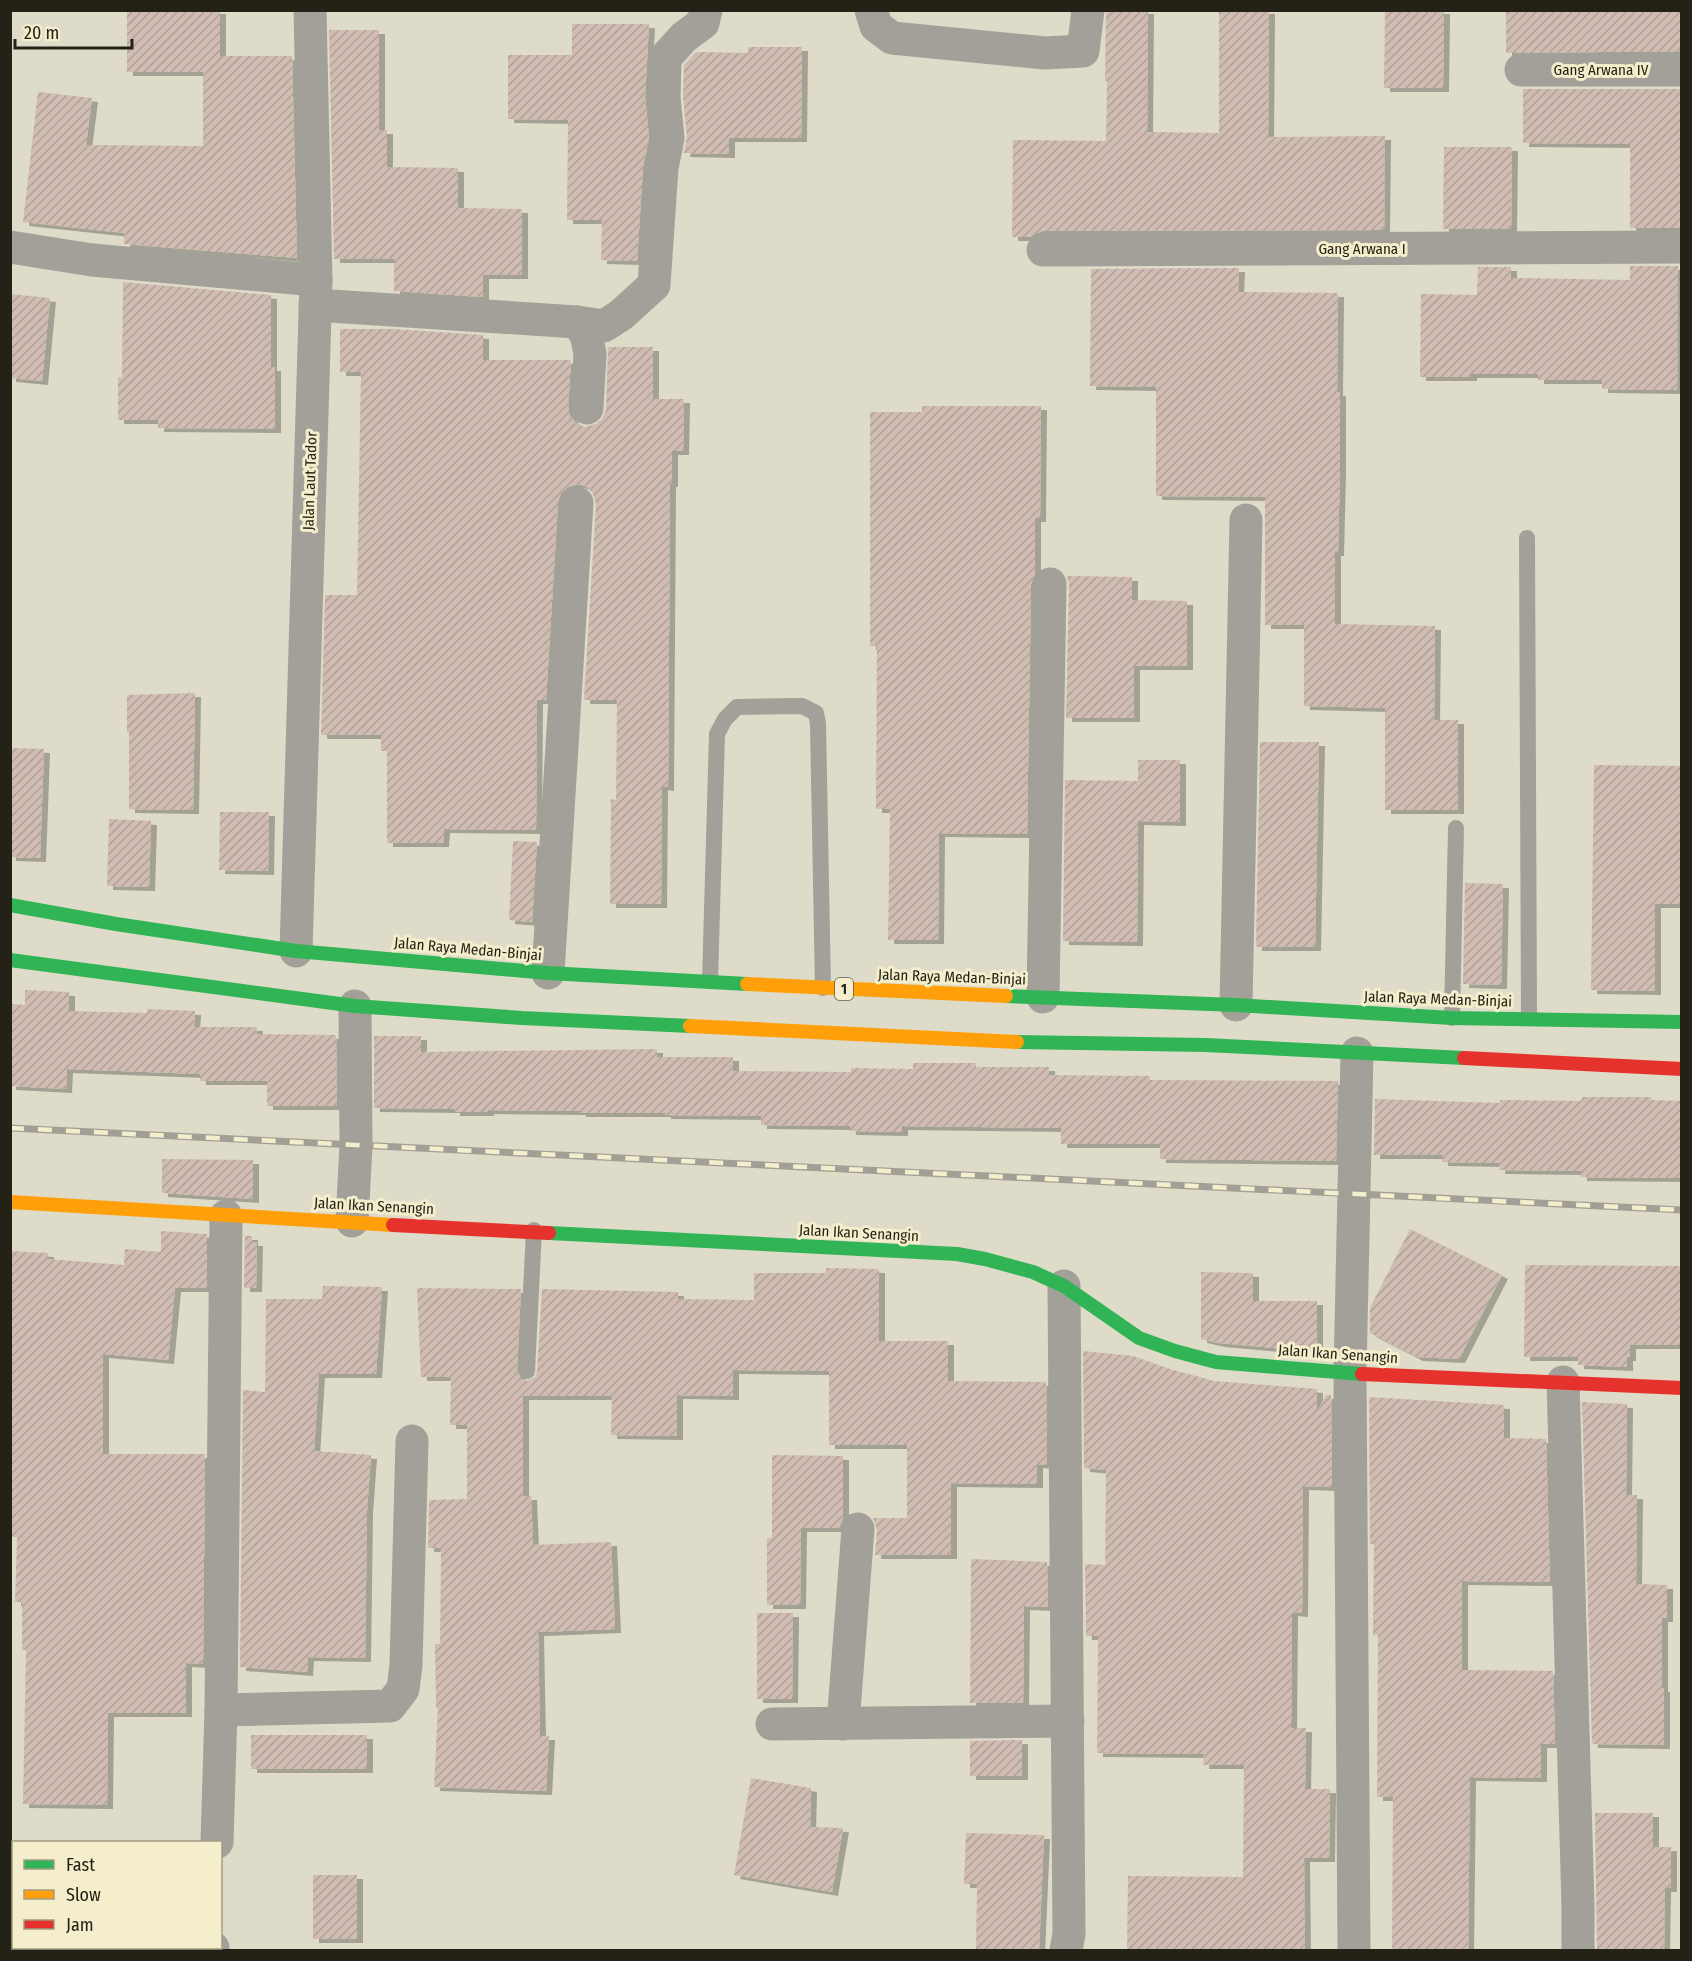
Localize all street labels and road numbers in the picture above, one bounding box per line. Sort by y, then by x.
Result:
street label: Gang Arwana IV [1554,61,1649,79]
street label: Gang Arwana I [1318,240,1406,258]
street label: Jalan Laut Tador [299,431,321,531]
street label: Jalan Raya Medan-Binjai [393,934,543,964]
street label: Jalan Raya Medan-Binjai [878,965,1026,989]
road number: 1 [835,978,853,1000]
street label: Jalan Raya Medan-Binjai [1364,987,1512,1011]
street label: Jalan Ikan Senangin [314,1194,434,1218]
street label: Jalan Ikan Senangin [799,1221,919,1245]
street label: Jalan Ikan Senangin [1277,1341,1399,1367]

